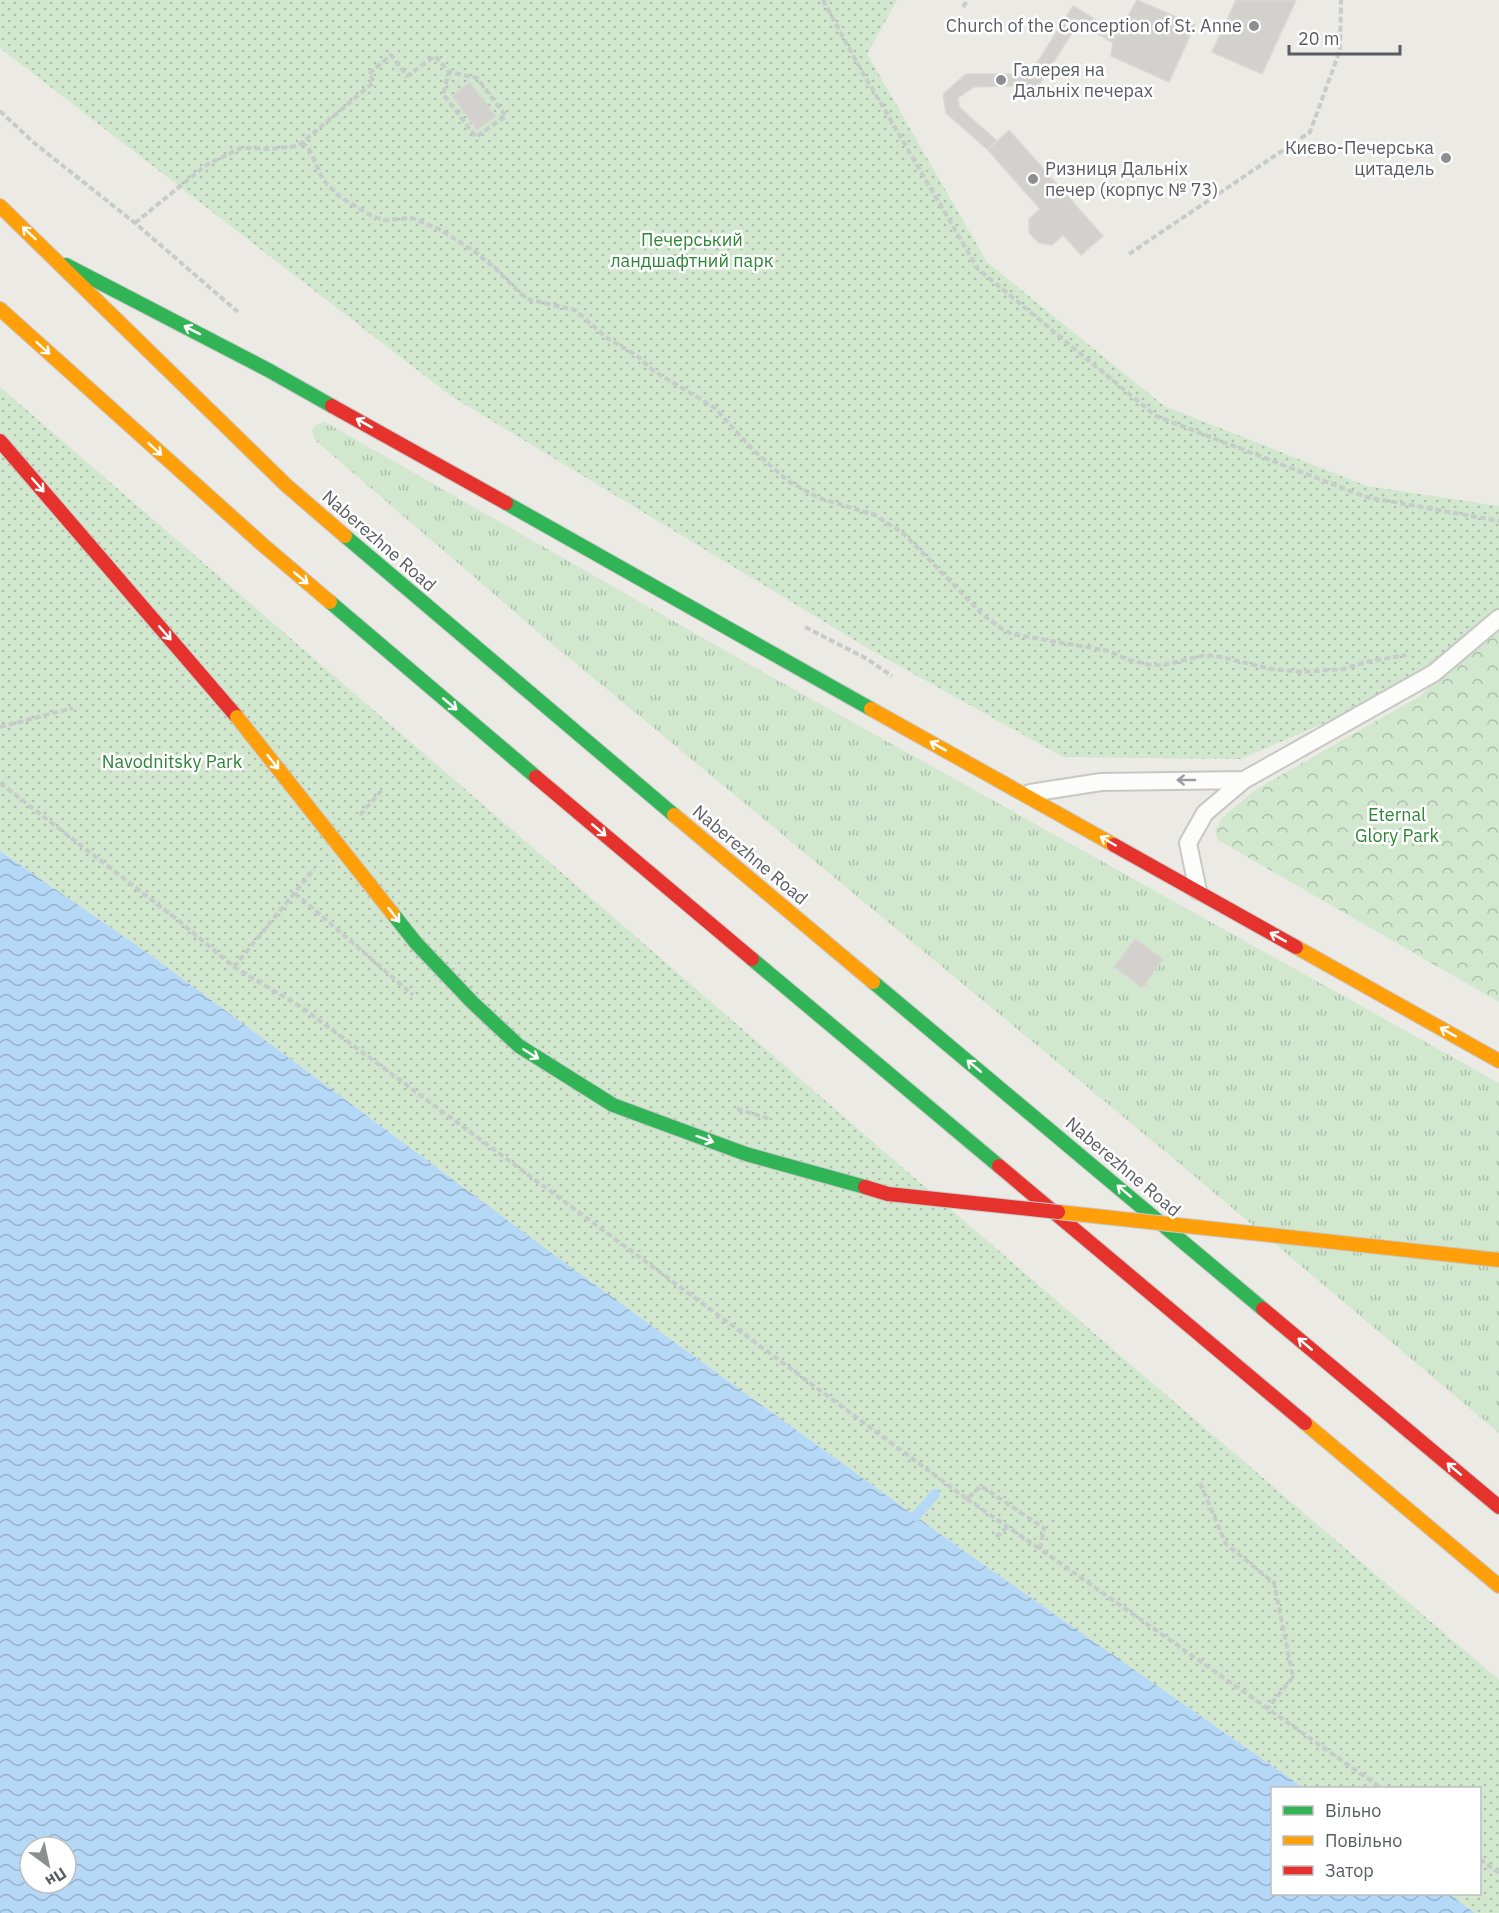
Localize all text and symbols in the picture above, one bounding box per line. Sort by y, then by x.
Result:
place label: Church of the Conception of St. Anne [946,14,1242,37]
scale bar [1289,18,1400,56]
marker: Church of the Conception of St. Anne [1247,19,1261,33]
text: 20 m [1298,27,1340,50]
place label: Галерея на Дальніх печерах [1013,58,1153,102]
marker: Галерея на Дальніх печерах [994,73,1008,87]
place label: Києво-Печерська цитадель [1285,136,1434,180]
marker: Києво-Печерська цитадель [1439,151,1453,165]
place label: Ризниця Дальніх печер (корпус № 73) [1045,157,1218,201]
marker: Ризниця Дальніх печер (корпус № 73) [1026,172,1040,186]
one-way arrow [21,226,36,240]
park label: Печерський ландшафтний парк [610,228,774,272]
one-way arrow [184,324,201,336]
one-way arrow [36,341,51,355]
one-way arrow [355,417,373,428]
one-way arrow [147,442,162,456]
one-way arrow [31,477,45,492]
street label: Naberezhne Road [318,485,441,596]
one-way arrow [294,571,309,585]
one-way arrow [158,625,172,640]
one-way arrow [442,697,457,711]
one-way arrow [930,740,947,752]
park label: Navodnitsky Park [102,750,243,773]
one-way arrow [266,754,279,770]
one-way arrow [1176,774,1196,786]
street label: Naberezhne Road [688,800,813,909]
park label: Eternal Glory Park [1355,803,1439,847]
one-way arrow [591,824,607,837]
one-way arrow [1100,834,1117,846]
one-way arrow [388,907,401,923]
one-way arrow [1270,931,1287,943]
one-way arrow [1440,1026,1457,1038]
one-way arrow [522,1047,539,1060]
one-way arrow [967,1059,982,1073]
street label: Naberezhne Road [1061,1112,1186,1221]
one-way arrow [695,1134,714,1145]
one-way arrow [1117,1184,1132,1198]
one-way arrow [1297,1337,1313,1350]
one-way arrow [1446,1463,1462,1476]
legend [1271,1787,1481,1895]
text: Вільно [1325,1799,1381,1822]
text: Повільно [1325,1829,1402,1852]
north arrow [18,1835,78,1895]
text: Затор [1325,1859,1374,1882]
text: Пн [42,1863,70,1892]

